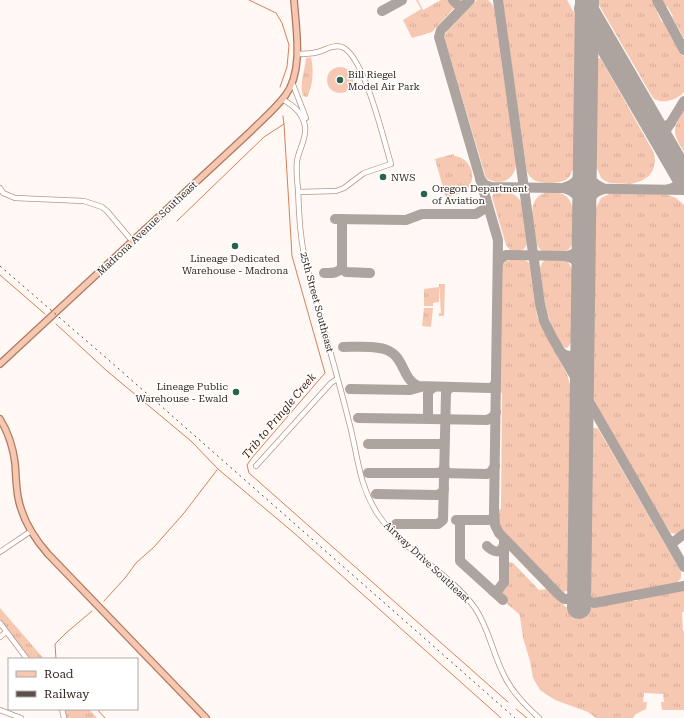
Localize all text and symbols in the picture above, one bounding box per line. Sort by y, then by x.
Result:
place label: Bill Riegel Model Air Park [348,69,420,92]
marker: Bill Riegel Model Air Park [335,75,345,85]
marker: NWS [378,172,388,182]
place label: NWS [391,172,415,183]
street label: Madrona Avenue Southeast [95,179,199,277]
place label: Oregon Department of Aviation [432,183,528,206]
marker: Oregon Department of Aviation [419,189,429,199]
marker: Lineage Dedicated Warehouse - Madrona [230,241,240,251]
street label: 25th Street Southeast [298,251,336,354]
place label: Lineage Dedicated Warehouse - Madrona [182,253,289,276]
water label: Trib to Pringle Creek [239,371,319,461]
place label: Lineage Public Warehouse - Ewald [136,381,229,404]
marker: Lineage Public Warehouse - Ewald [231,387,241,397]
street label: Airway Drive Southeast [382,519,472,605]
legend [8,658,138,710]
text: Road [44,667,74,681]
text: Railway [44,687,90,701]

